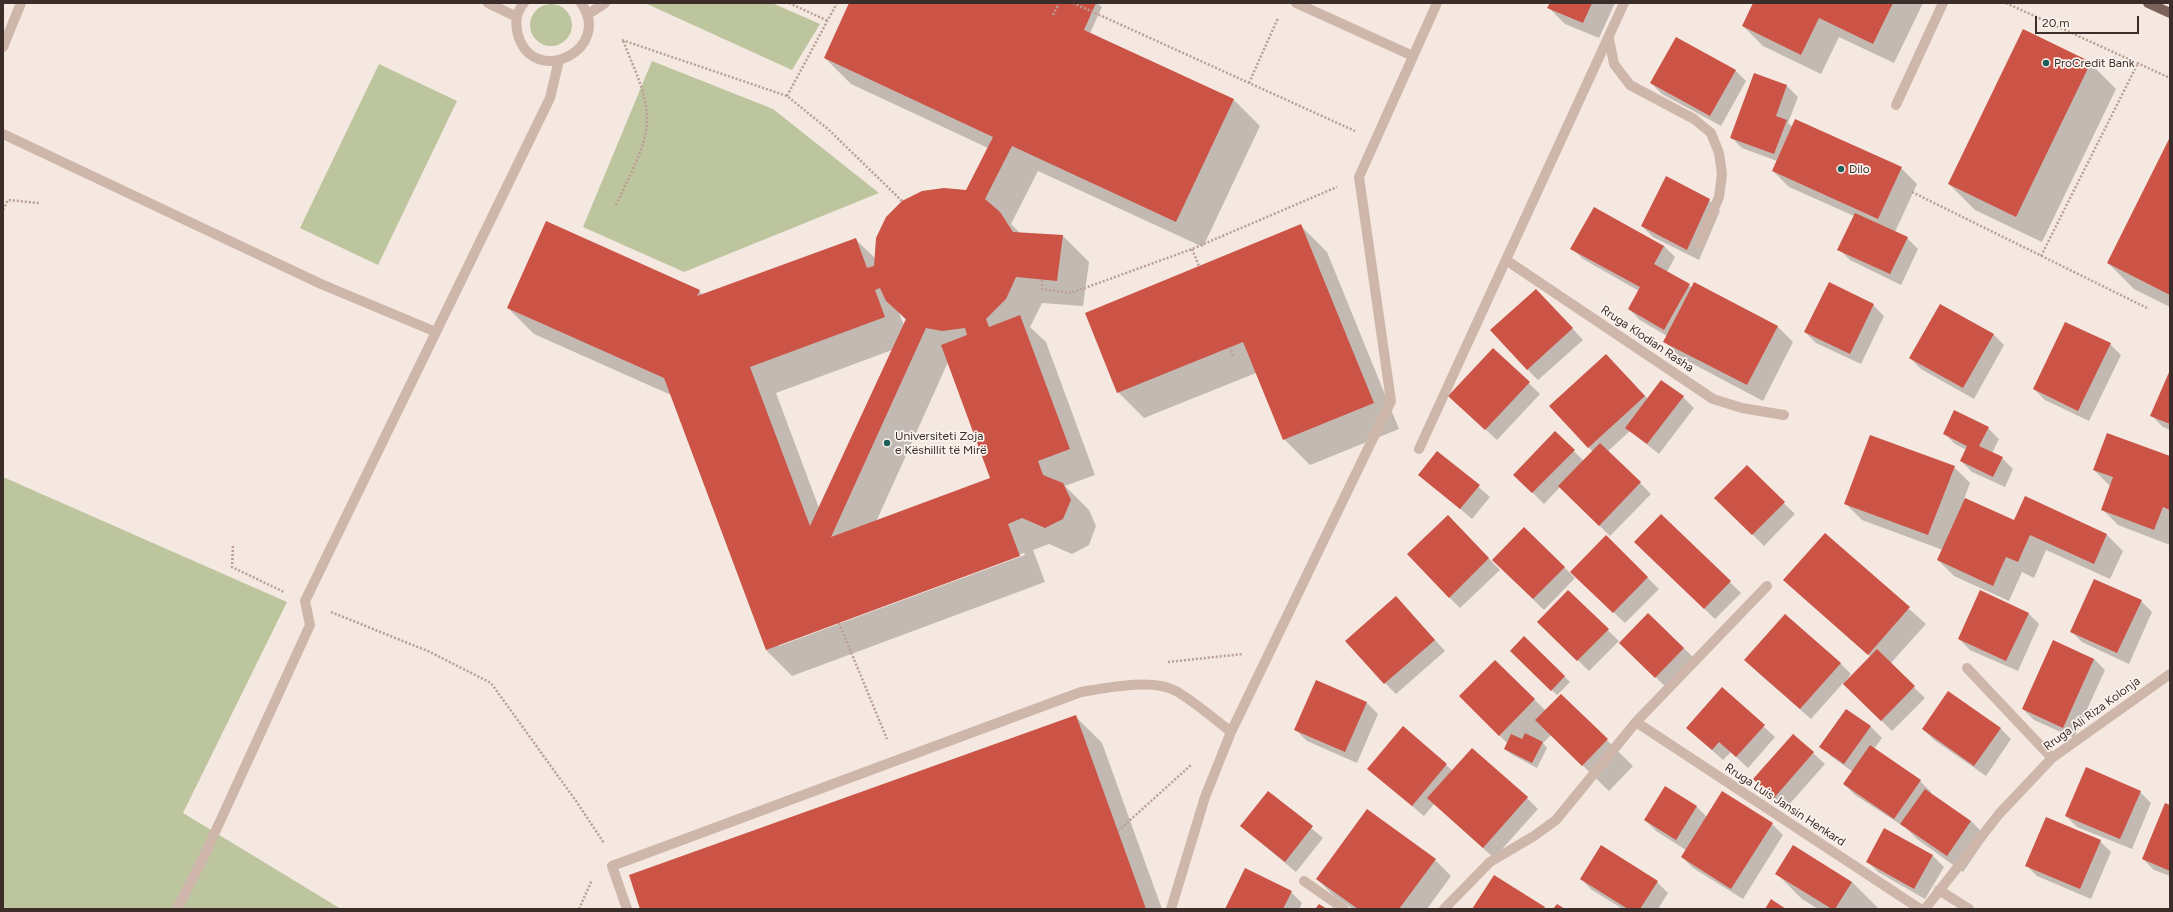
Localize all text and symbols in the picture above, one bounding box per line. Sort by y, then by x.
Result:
scale bar [2037,8,2141,34]
text: 20 m [2042,16,2070,30]
place label: ProCredit Bank [2054,56,2134,70]
marker: ProCredit Bank [2041,58,2051,68]
place label: Dilo [1849,162,1870,176]
marker: Dilo [1836,164,1846,174]
street label: Rruga Klodian Rasha [1598,303,1696,375]
place label: Universiteti Zoja e Këshillit të Mirë [895,429,987,457]
marker: Universiteti Zoja e Këshillit të Mirë [882,438,892,448]
street label: Rruga Ali Riza Kolonja [2041,674,2143,754]
street label: Rruga Luis Jansin Henkard [1722,761,1848,849]

